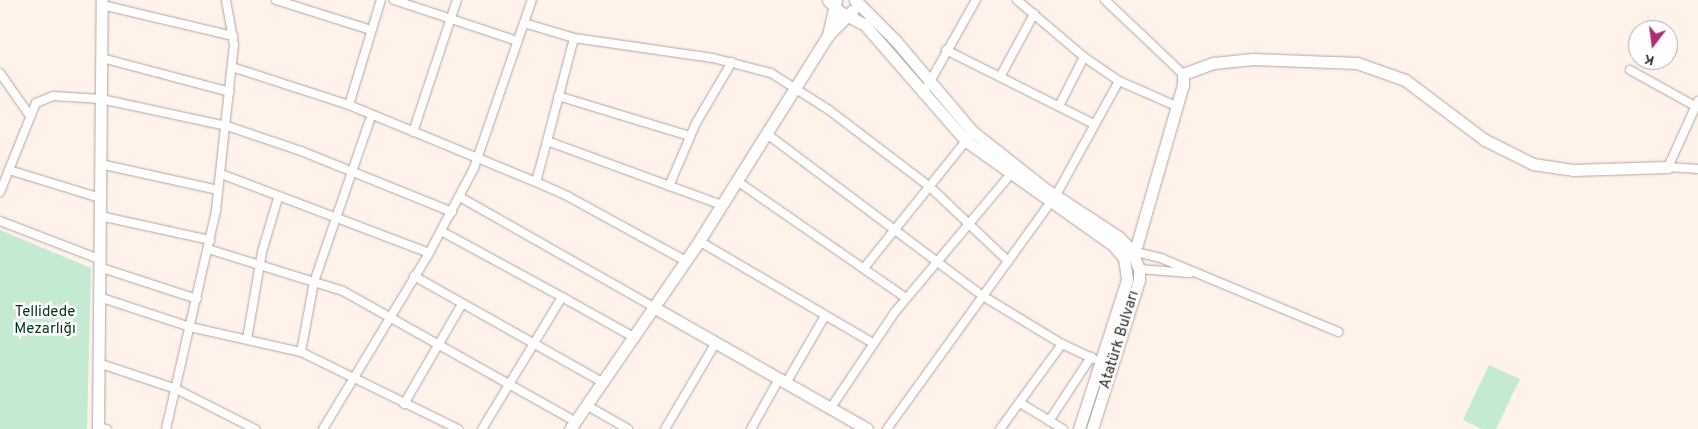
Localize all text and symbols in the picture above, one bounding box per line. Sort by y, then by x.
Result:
north arrow [1628,20,1678,70]
text: K [1642,50,1656,69]
street label: Atatürk Bulvarı [1097,289,1143,391]
park label: Tellidede Mezarlığı [14,303,76,338]

